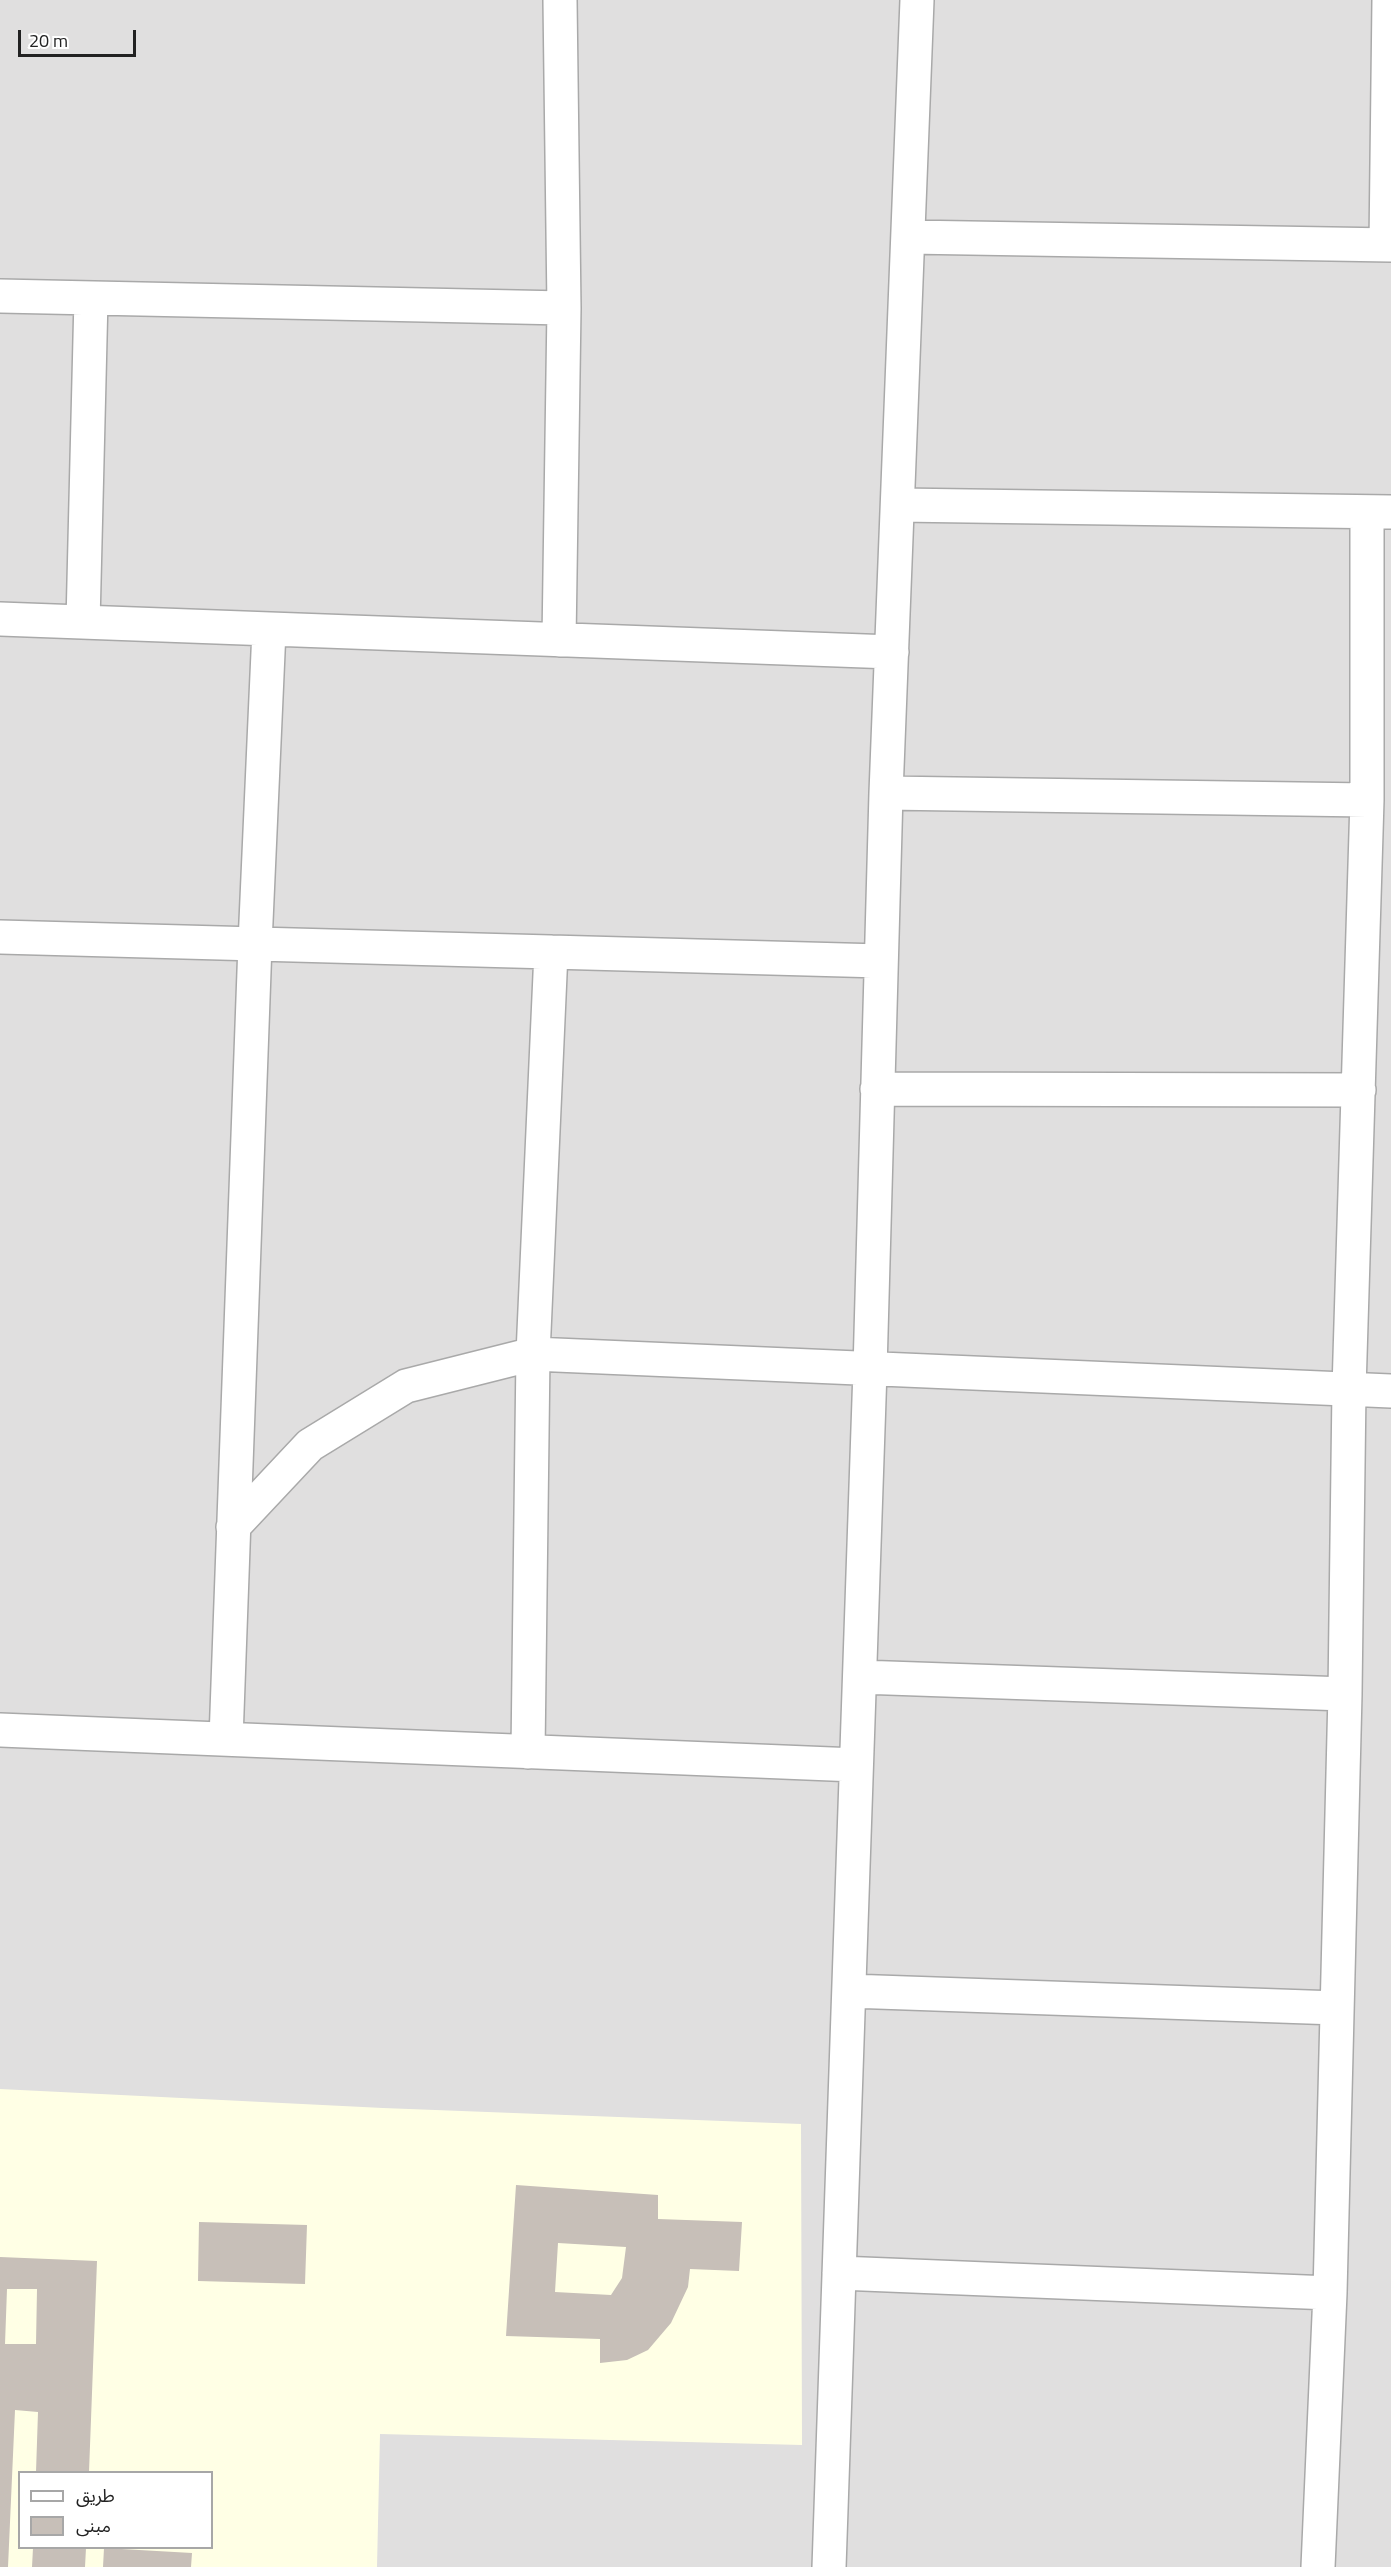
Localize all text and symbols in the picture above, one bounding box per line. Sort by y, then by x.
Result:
scale bar [21,18,140,56]
text: 20 m [29,27,68,54]
legend [18,2471,213,2549]
text: طريق [76,2482,115,2509]
text: مبنى [76,2512,111,2539]

